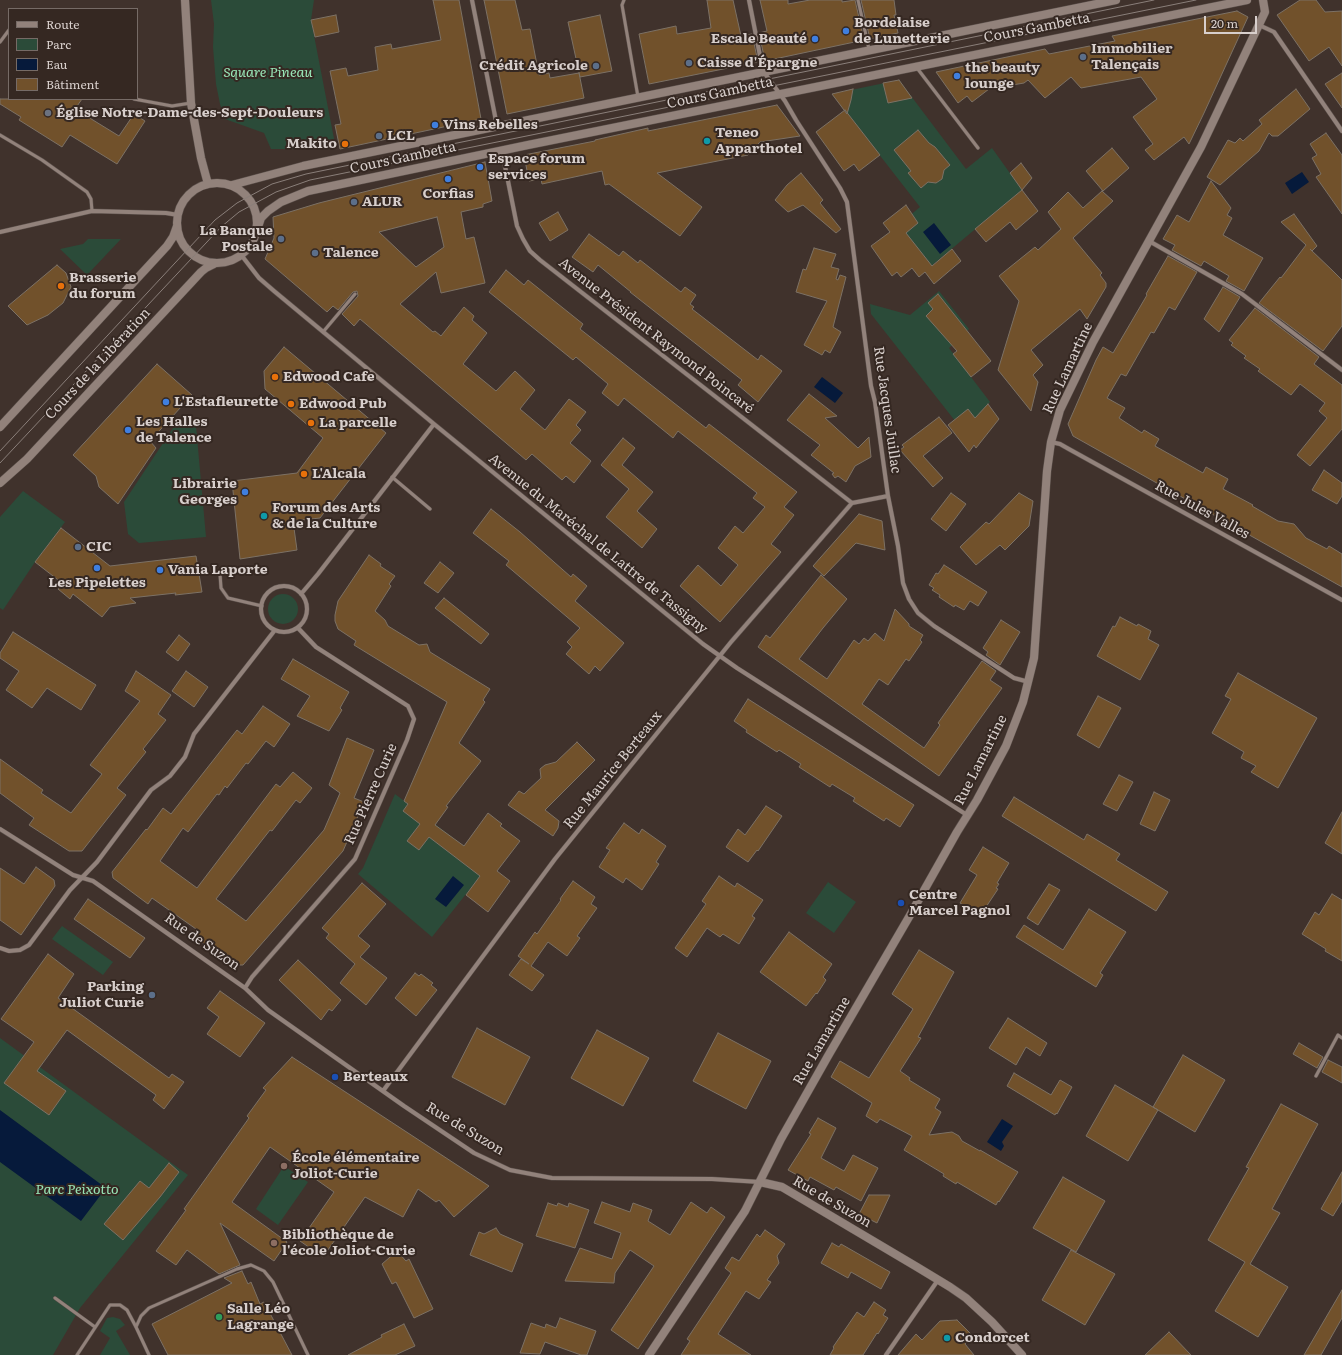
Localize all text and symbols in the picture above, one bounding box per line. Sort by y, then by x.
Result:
legend [8,8,138,100]
scale bar [1206,8,1259,34]
street label: Cours Gambetta [982,9,1092,47]
text: 20 m [1211,14,1238,32]
text: Route [46,15,80,33]
place label: Bordelaise de Lunetterie [854,15,950,48]
marker: Bordelaise de Lunetterie [841,26,851,36]
place label: Escale Beauté [711,31,807,47]
marker: Escale Beauté [810,34,820,44]
text: Parc [46,35,71,53]
place label: Immobilier Talençais [1091,41,1173,74]
marker: Immobilier Talençais [1078,52,1088,62]
text: Eau [46,55,67,73]
place label: Caisse d'Épargne [697,55,818,71]
place label: Crédit Agricole [479,58,588,74]
marker: Caisse d'Épargne [684,58,694,68]
place label: the beauty lounge [965,60,1040,92]
marker: Crédit Agricole [591,61,601,71]
park label: Square Pineau [223,65,313,81]
marker: the beauty lounge [952,71,962,81]
street label: Cours Gambetta [665,74,775,112]
text: Bâtiment [46,75,99,93]
place label: Église Notre-Dame-des-Sept-Douleurs [56,105,323,121]
marker: Église Notre-Dame-des-Sept-Douleurs [43,108,53,118]
place label: Vins Rebelles [443,117,538,133]
marker: Vins Rebelles [430,120,440,130]
place label: Teneo Apparthotel [715,125,802,158]
place label: LCL [387,128,415,144]
marker: LCL [374,131,384,141]
place label: Makito [286,136,337,152]
marker: Teneo Apparthotel [702,136,712,146]
marker: Makito [340,139,350,149]
street label: Cours Gambetta [348,139,458,177]
place label: Espace forum services [488,151,585,184]
marker: Espace forum services [475,162,485,172]
marker: Corfias [443,174,453,184]
place label: Corfias [422,186,474,202]
place label: ALUR [362,194,402,210]
marker: ALUR [349,197,359,207]
place label: La Banque Postale [200,223,273,256]
marker: La Banque Postale [276,234,286,244]
place label: Talence [323,245,379,261]
marker: Talence [310,248,320,258]
street label: Avenue Président Raymond Poincaré [555,254,757,418]
place label: Brasserie du forum [69,270,137,302]
marker: Brasserie du forum [56,281,66,291]
street label: Cours de la Libération [42,305,154,423]
street label: Rue Lamartine [1039,320,1097,416]
street label: Rue Jacques Juillac [870,345,904,475]
place label: Edwood Cafe [283,369,375,385]
marker: Edwood Cafe [270,372,280,382]
place label: L'Estafleurette [174,394,278,410]
place label: Edwood Pub [299,396,387,412]
marker: L'Estafleurette [161,397,171,407]
marker: Edwood Pub [286,399,296,409]
place label: Les Halles de Talence [136,414,212,446]
place label: La parcelle [319,415,397,431]
marker: La parcelle [306,418,316,428]
marker: Les Halles de Talence [123,425,133,435]
street label: Avenue du Maréchal de Lattre de Tassigny [485,450,711,638]
place label: L'Alcala [312,466,366,482]
marker: L'Alcala [299,469,309,479]
place label: Librairie Georges [173,476,237,508]
street label: Rue Jules Valles [1152,477,1252,543]
marker: Librairie Georges [240,487,250,497]
place label: Forum des Arts & de la Culture [272,500,380,532]
marker: Forum des Arts & de la Culture [259,511,269,521]
place label: CIC [86,539,112,555]
marker: CIC [73,542,83,552]
place label: Vania Laporte [168,562,268,578]
marker: Les Pipelettes [92,563,102,573]
marker: Vania Laporte [155,565,165,575]
place label: Les Pipelettes [48,575,146,591]
street label: Rue Maurice Berteaux [560,708,666,832]
street label: Rue Lamartine [951,712,1011,808]
street label: Rue Pierre Curie [341,741,401,847]
place label: Centre Marcel Pagnol [909,887,1010,920]
marker: Centre Marcel Pagnol [896,898,906,908]
street label: Rue de Suzon [161,910,243,974]
place label: Parking Juliot Curie [59,979,144,1012]
marker: Parking Juliot Curie [147,990,157,1000]
street label: Rue Lamartine [790,994,854,1088]
place label: Berteaux [343,1069,408,1085]
marker: Berteaux [330,1072,340,1082]
street label: Rue de Suzon [423,1099,507,1159]
place label: École élémentaire Joliot-Curie [292,1150,419,1182]
marker: École élémentaire Joliot-Curie [279,1161,289,1171]
street label: Rue de Suzon [790,1173,874,1231]
park label: Parc Peixotto [35,1182,119,1198]
place label: Bibliothèque de l'école Joliot-Curie [282,1227,415,1260]
marker: Bibliothèque de l'école Joliot-Curie [269,1238,279,1248]
place label: Salle Léo Lagrange [227,1301,294,1334]
marker: Salle Léo Lagrange [214,1312,224,1322]
place label: Condorcet [955,1330,1030,1346]
marker: Condorcet [942,1333,952,1343]

